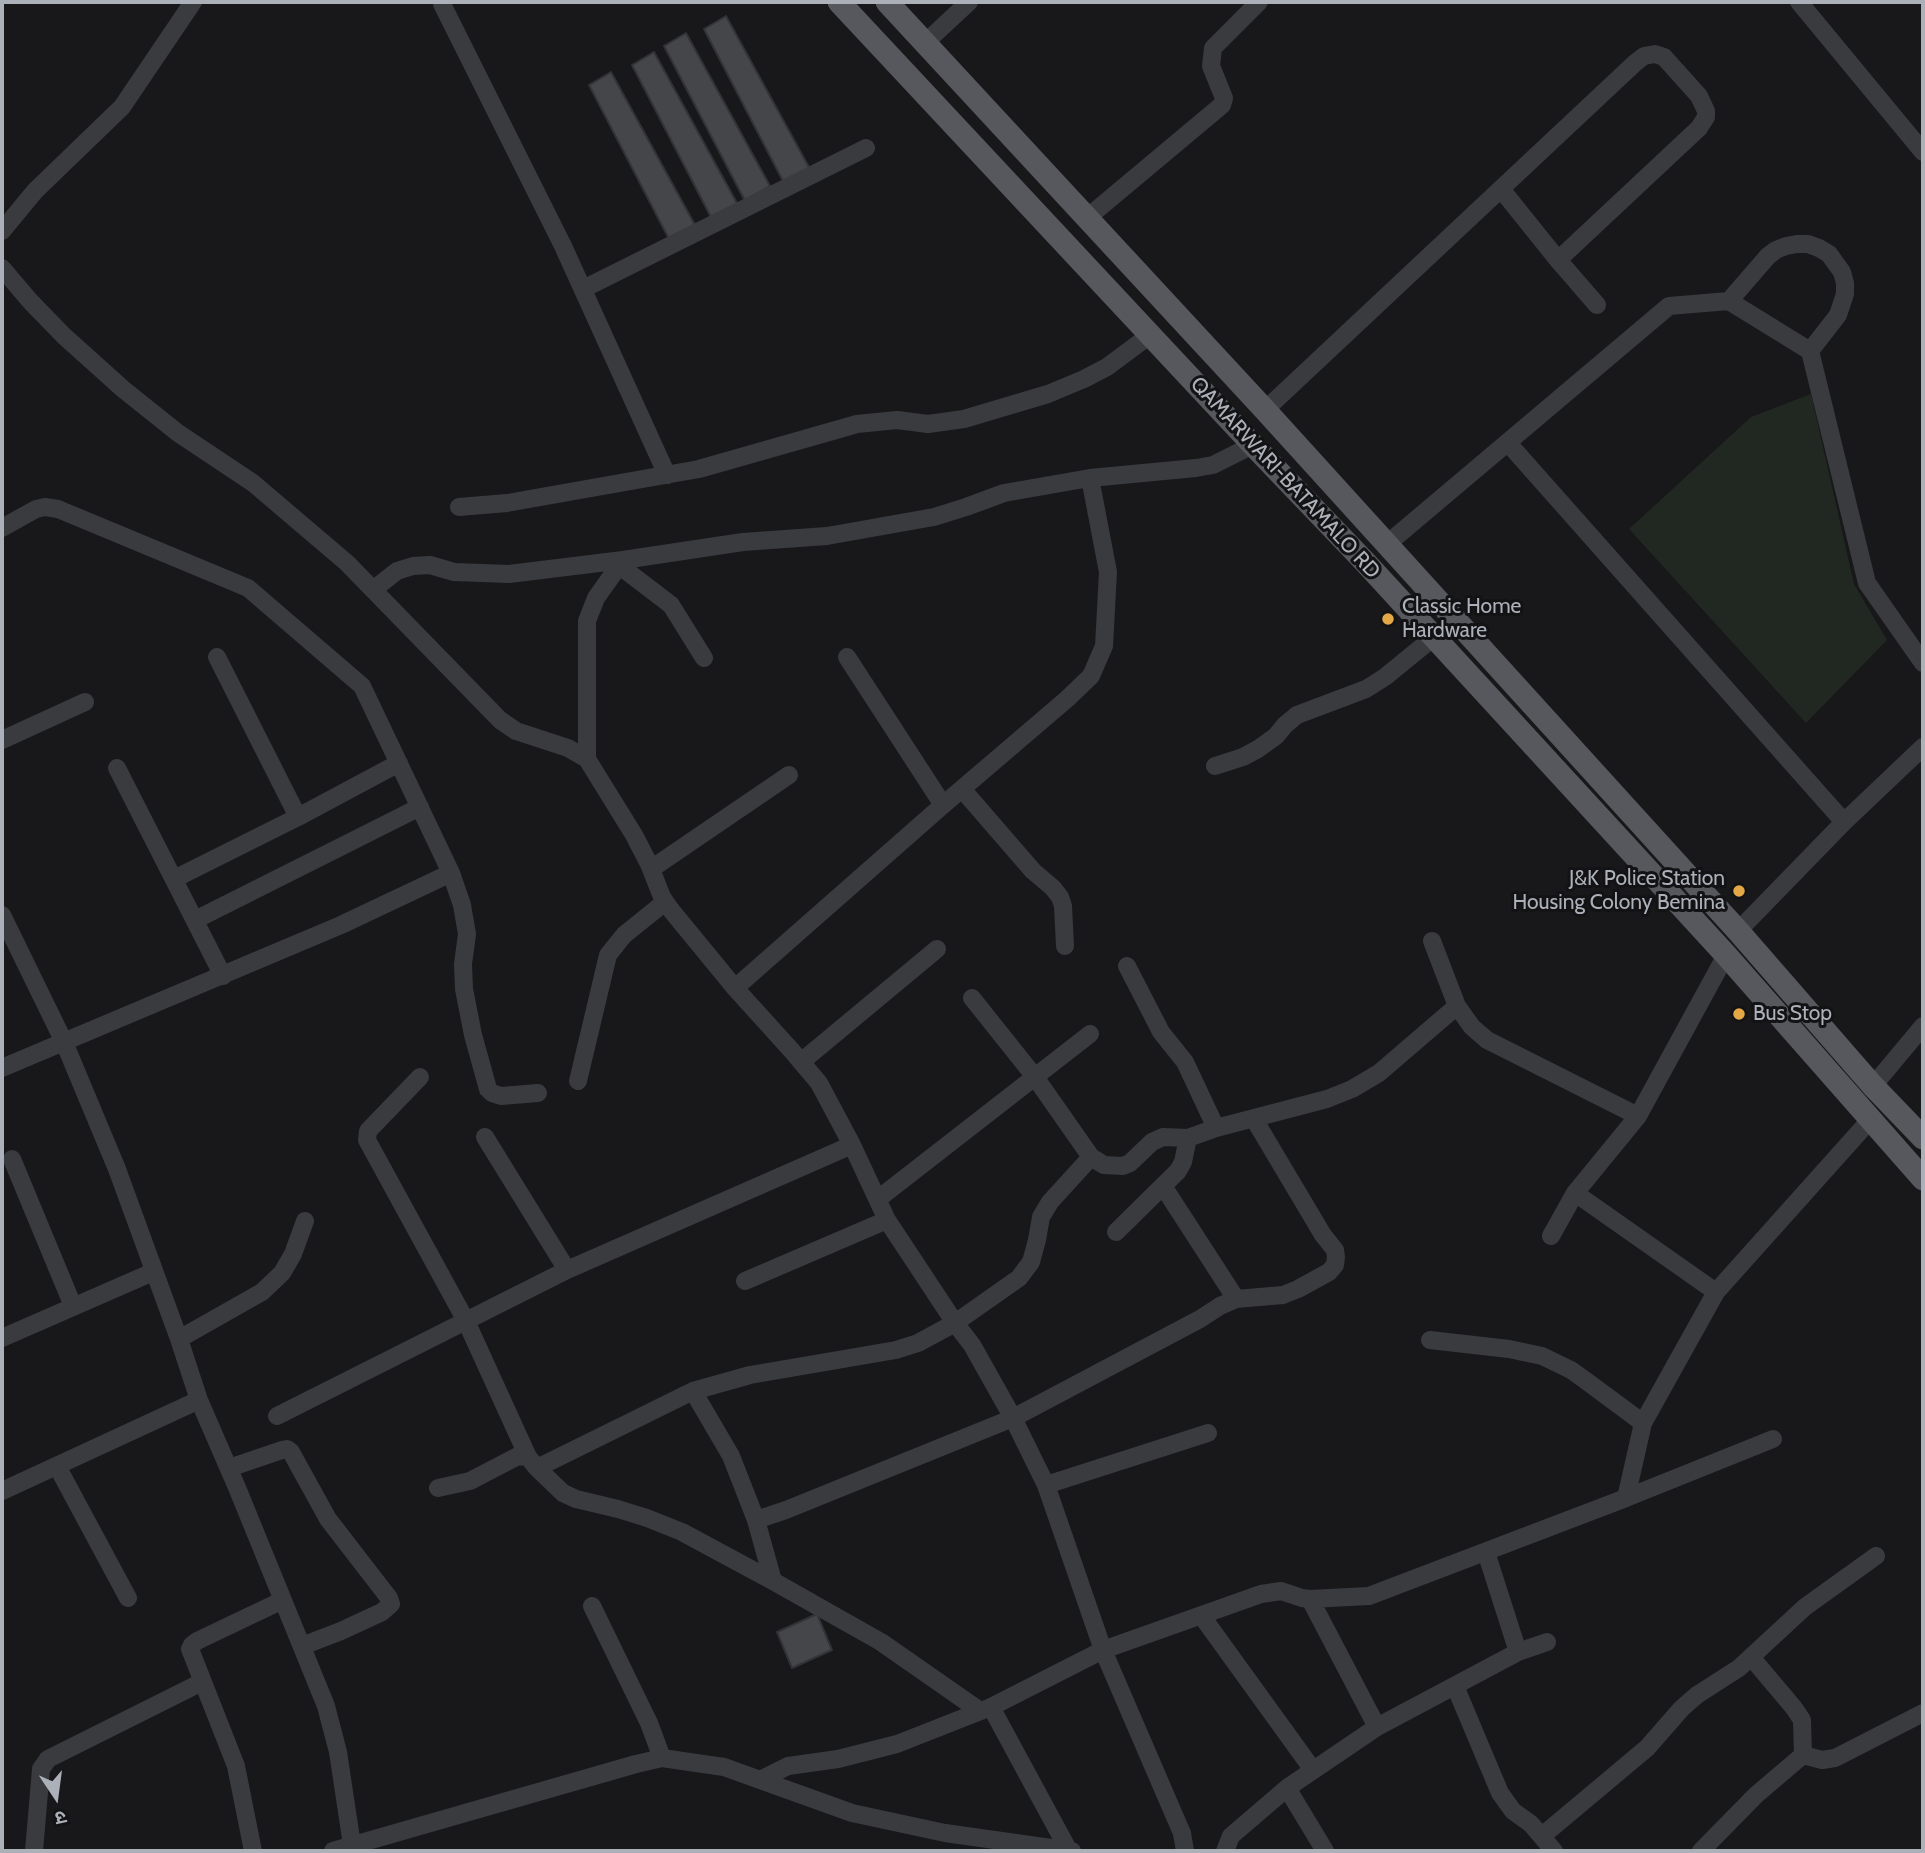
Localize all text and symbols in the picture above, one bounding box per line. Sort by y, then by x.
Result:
street label: QAMARWARI-BATAMALO RD [1185,372,1385,584]
place label: Classic Home Hardware [1402,594,1521,644]
marker: Classic Home Hardware [1380,611,1396,627]
place label: J&K Police Station Housing Colony Bemina [1513,866,1725,916]
marker: J&K Police Station Housing Colony Bemina [1731,883,1747,899]
place label: Bus Stop [1753,1001,1832,1027]
marker: Bus Stop [1731,1006,1747,1022]
north arrow [21,1762,91,1832]
text: उ [53,1805,69,1830]

